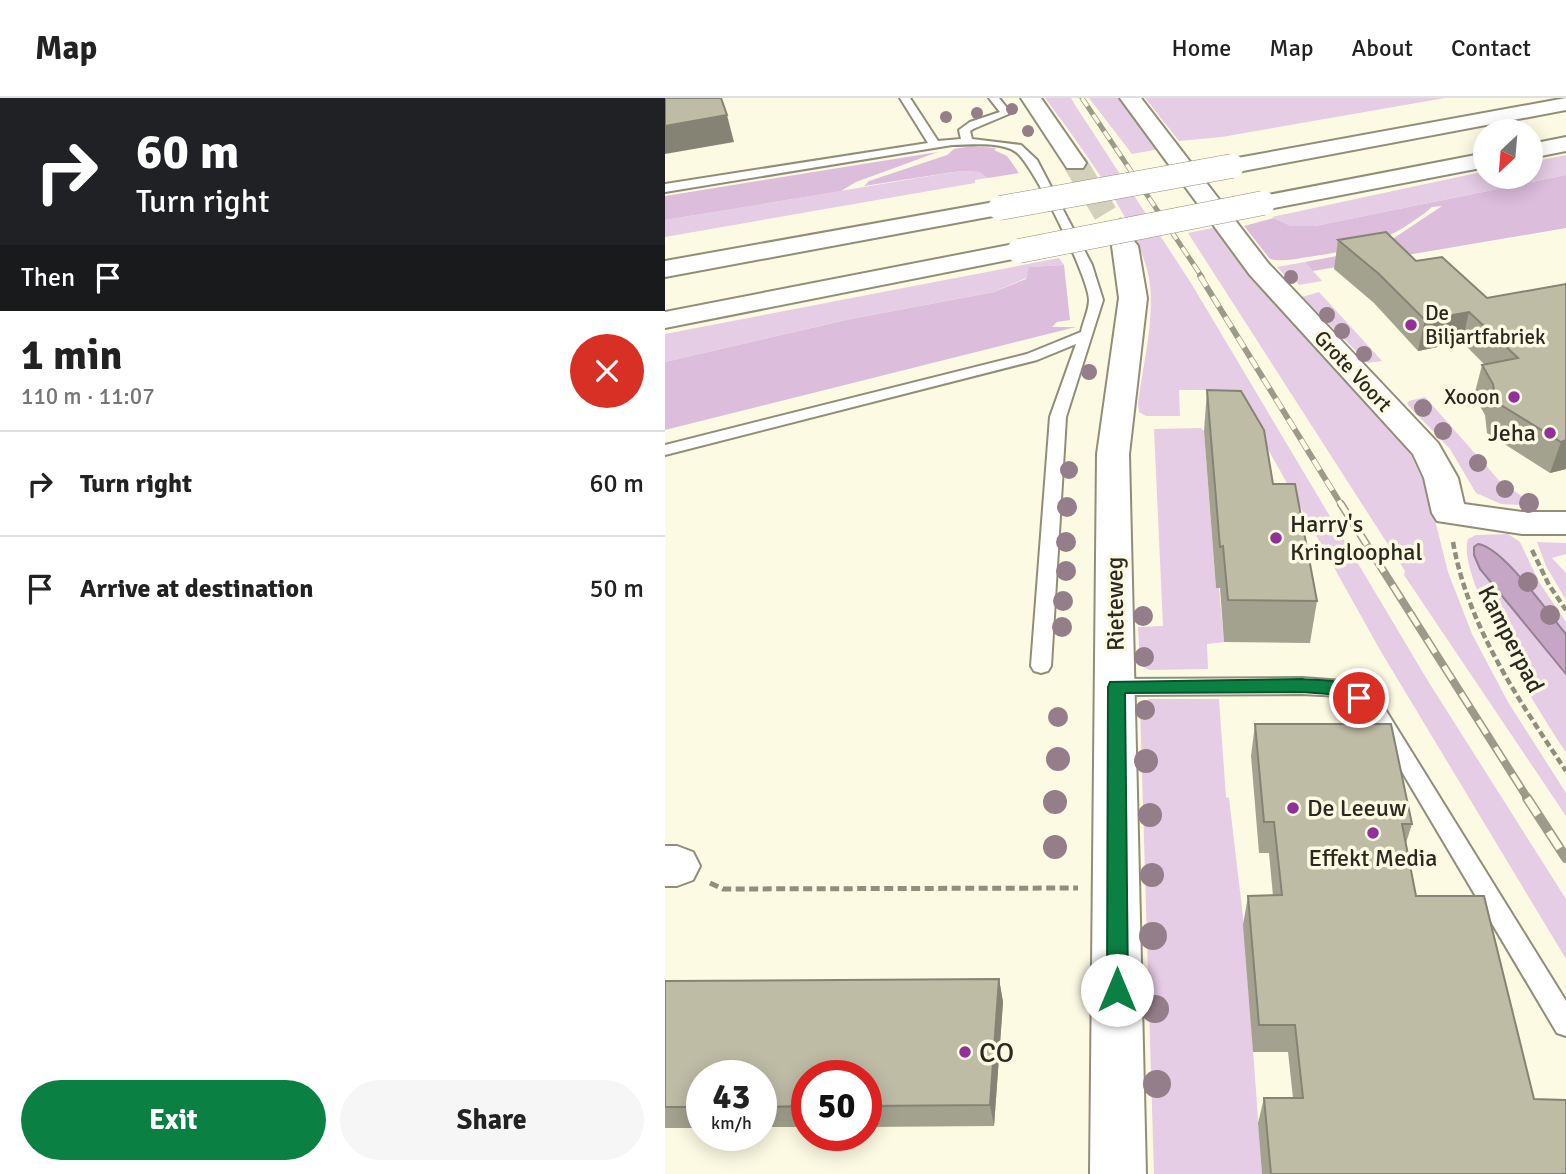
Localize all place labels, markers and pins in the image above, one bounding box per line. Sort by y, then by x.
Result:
place label: De Biljartfabriek [1425,300,1546,350]
marker: De Biljartfabriek [1403,317,1419,333]
place label: Xooon [1444,384,1500,410]
marker: Xooon [1506,389,1522,405]
place label: Jeha [1488,418,1536,448]
marker: Jeha [1542,425,1558,441]
place label: Harry's Kringloophal [1290,509,1423,567]
marker: Harry's Kringloophal [1268,530,1284,546]
pin [1329,668,1389,728]
place label: De Leeuw [1307,793,1406,823]
marker: De Leeuw [1285,800,1301,816]
marker: Effekt Media [1365,825,1381,841]
place label: Effekt Media [1308,843,1438,873]
place label: CO [979,1036,1014,1070]
marker: CO [957,1044,973,1060]

